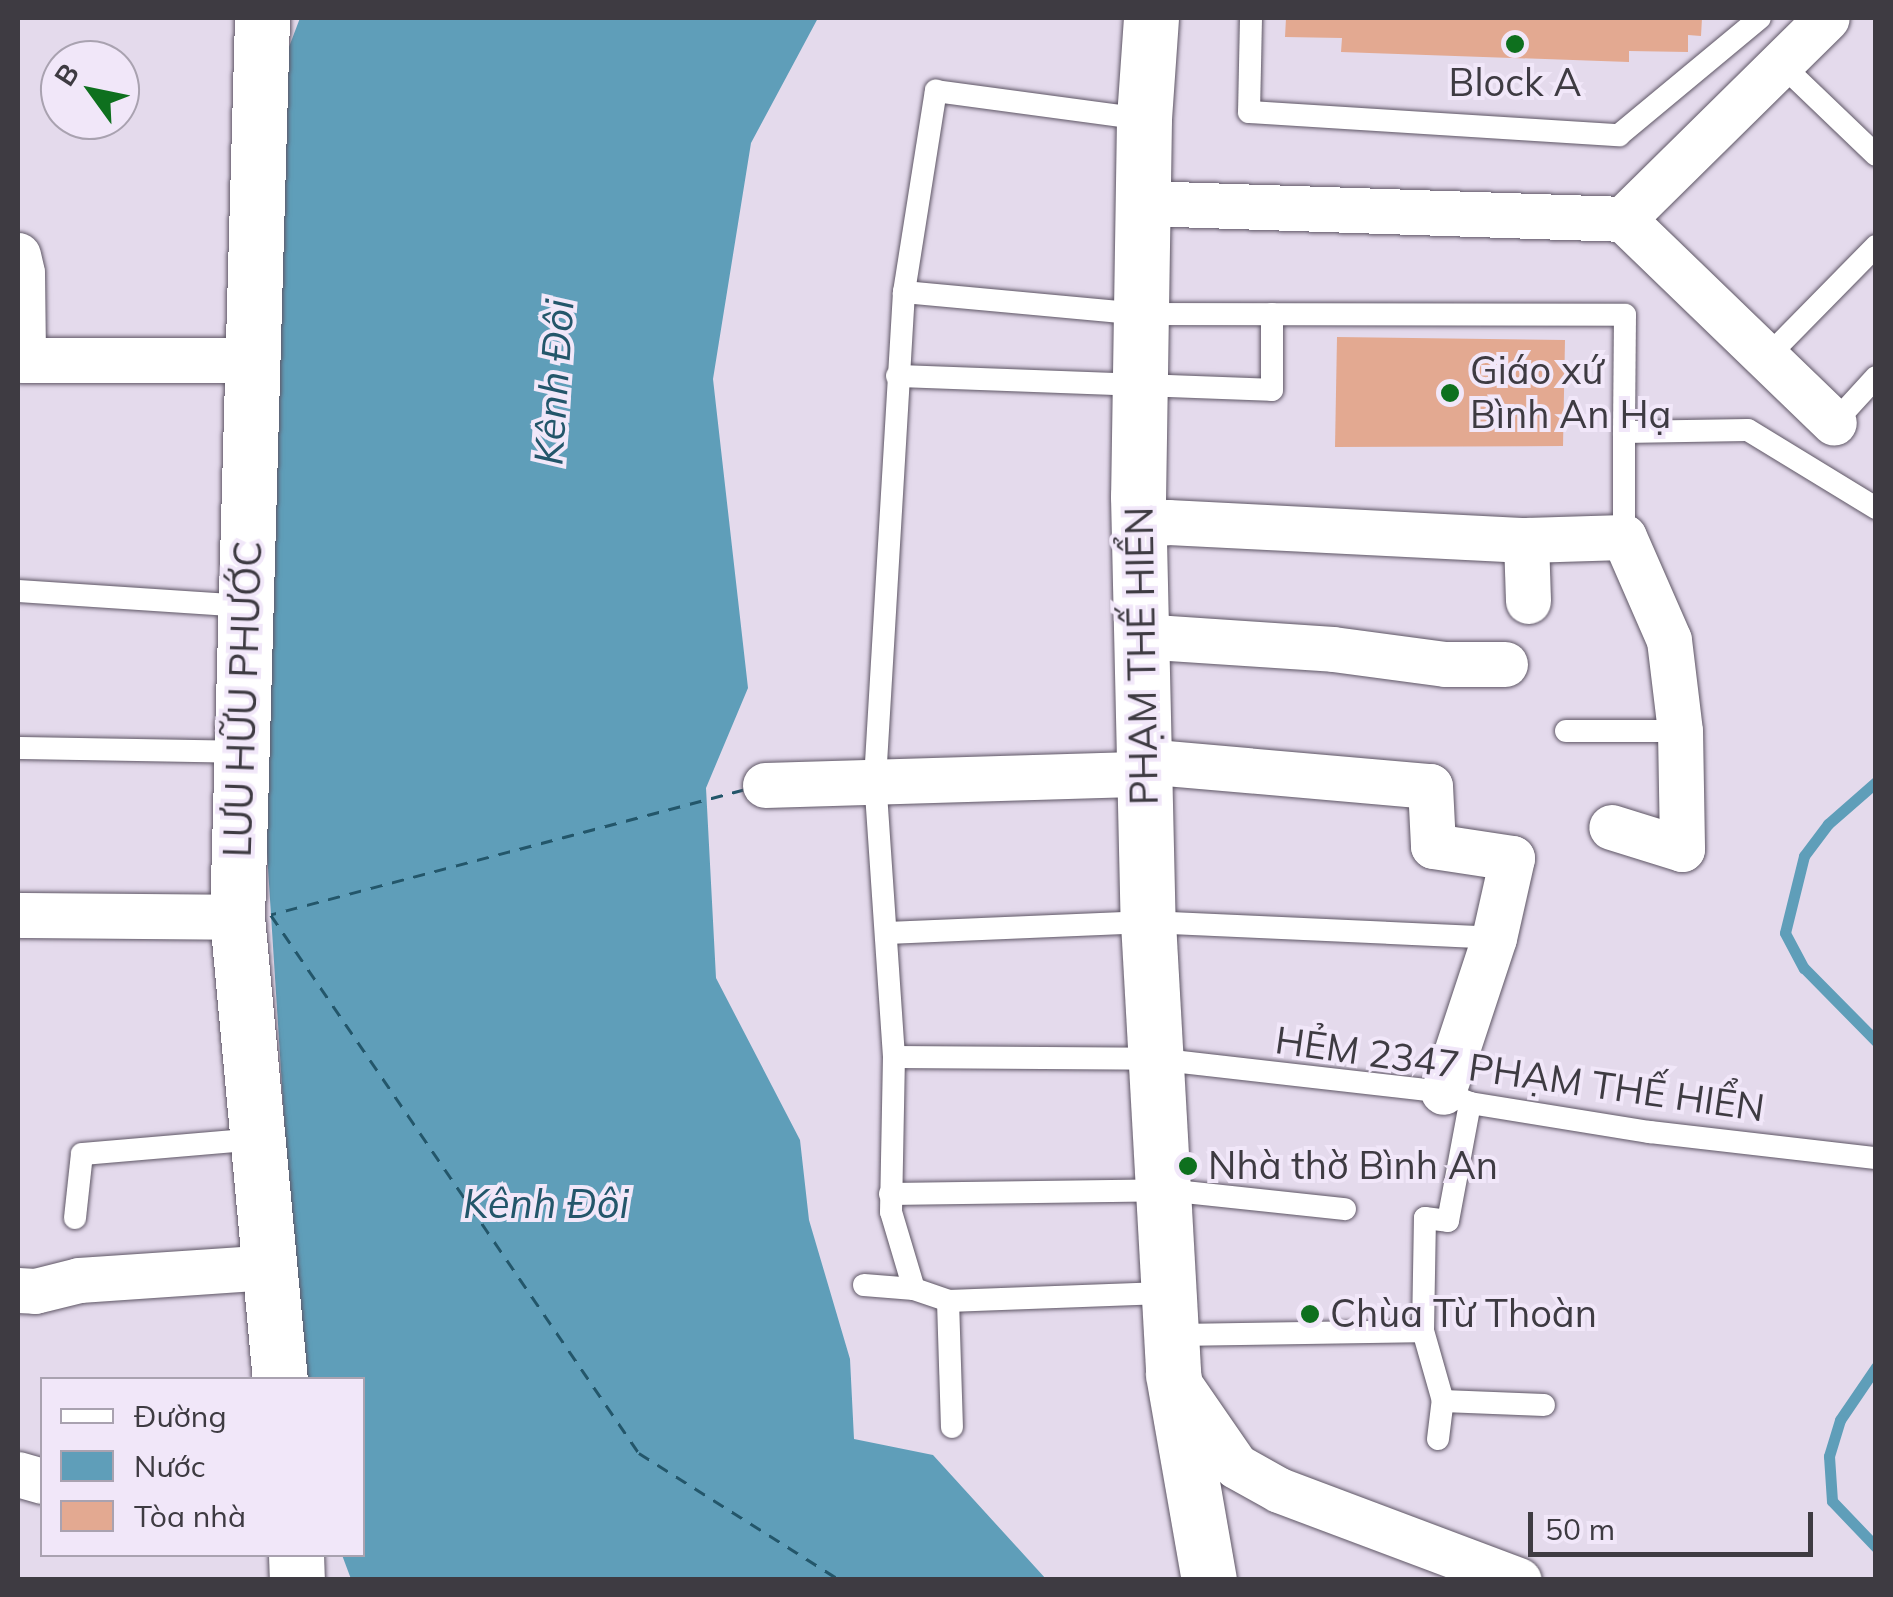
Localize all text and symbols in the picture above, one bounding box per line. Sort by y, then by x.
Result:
marker: Block A [1504,33,1526,55]
north arrow [40,40,140,140]
text: B [46,57,86,92]
place label: Block A [1449,60,1581,106]
water label: Kênh Đôi [523,297,583,467]
place label: Giáo xứ Bình An Hạ [1470,348,1671,438]
marker: Giáo xứ Bình An Hạ [1439,382,1461,404]
street label: PHẠM THẾ HIỂN [1117,506,1167,806]
street label: LƯU HỮU PHƯỚC [215,540,271,858]
street label: HẺM 2347 PHẠM THẾ HIỂN [1273,1017,1767,1131]
place label: Nhà thờ Bình An [1208,1143,1498,1189]
marker: Nhà thờ Bình An [1177,1155,1199,1177]
water label: Kênh Đôi [463,1179,629,1227]
place label: Chùa Từ Thoàn [1330,1291,1597,1337]
marker: Chùa Từ Thoàn [1299,1303,1321,1325]
legend [40,1377,365,1557]
text: Đường [134,1397,227,1435]
text: Nước [134,1447,206,1485]
scale bar [1533,1492,1818,1554]
text: Tòa nhà [134,1497,246,1535]
text: 50 m [1545,1510,1615,1548]

